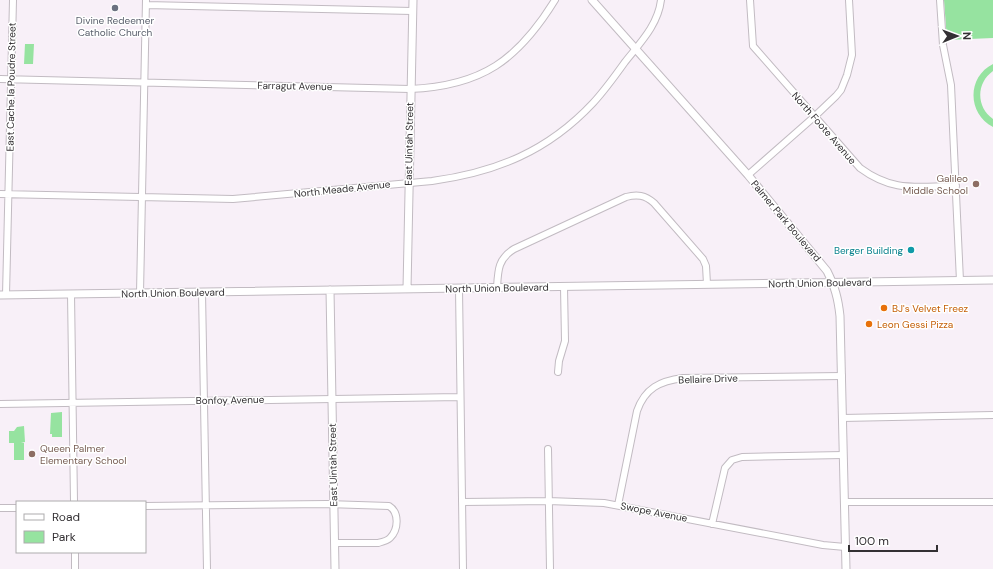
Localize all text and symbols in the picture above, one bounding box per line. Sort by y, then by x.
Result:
marker: Divine Redeemer Catholic Church [110,3,120,13]
place label: Divine Redeemer Catholic Church [76,14,154,39]
north arrow [937,16,977,56]
street label: East Cache la Poudre Street [3,22,19,152]
text: N [960,32,974,40]
street label: Farragut Avenue [257,79,333,93]
street label: North Foote Avenue [789,89,859,167]
street label: East Uintah Street [402,102,416,186]
place label: Galileo Middle School [903,172,968,197]
street label: North Meade Avenue [293,177,391,201]
street label: Palmer Park Boulevard [748,178,824,264]
marker: Galileo Middle School [971,179,981,189]
place label: Berger Building [834,244,903,257]
marker: Berger Building [906,245,916,255]
street label: North Union Boulevard [768,276,872,290]
street label: North Union Boulevard [445,281,549,295]
street label: North Union Boulevard [121,286,225,300]
place label: BJ's Velvet Freez [892,302,969,315]
marker: BJ's Velvet Freez [879,303,889,313]
place label: Leon Gessi Pizza [877,318,953,331]
marker: Leon Gessi Pizza [864,319,874,329]
street label: Bellaire Drive [678,371,738,387]
street label: Bonfoy Avenue [196,393,265,407]
street label: East Uintah Street [326,423,340,507]
place label: Queen Palmer Elementary School [40,442,127,467]
marker: Queen Palmer Elementary School [27,449,37,459]
street label: Swope Avenue [620,499,689,525]
legend [16,501,146,553]
text: Road [52,509,80,525]
scale bar [849,527,937,553]
text: Park [52,529,76,545]
text: 100 m [855,533,889,549]

